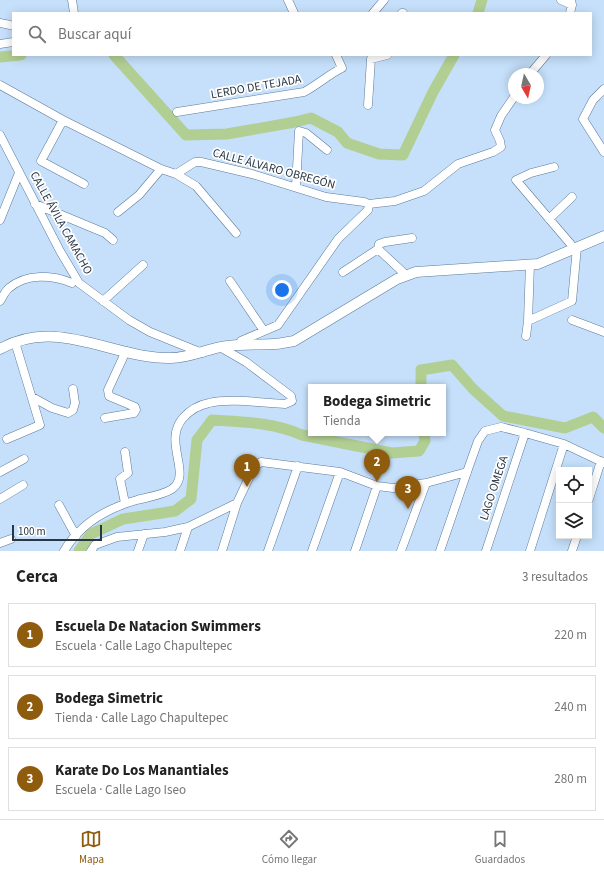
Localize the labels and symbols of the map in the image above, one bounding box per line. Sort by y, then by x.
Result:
north arrow [508,68,544,104]
street label: LERDO DE TEJADA [209,71,303,103]
street label: CALLE ÁLVARO OBREGÓN [211,144,337,194]
street label: CALLE ÁVILA CAMACHO [26,168,96,278]
your location [272,280,292,300]
pin: 2 [364,449,390,482]
street label: LAGO OMEGA [476,453,513,522]
pin: 1 [234,454,260,487]
pin: 3 [395,476,421,509]
scale bar [12,523,102,542]

